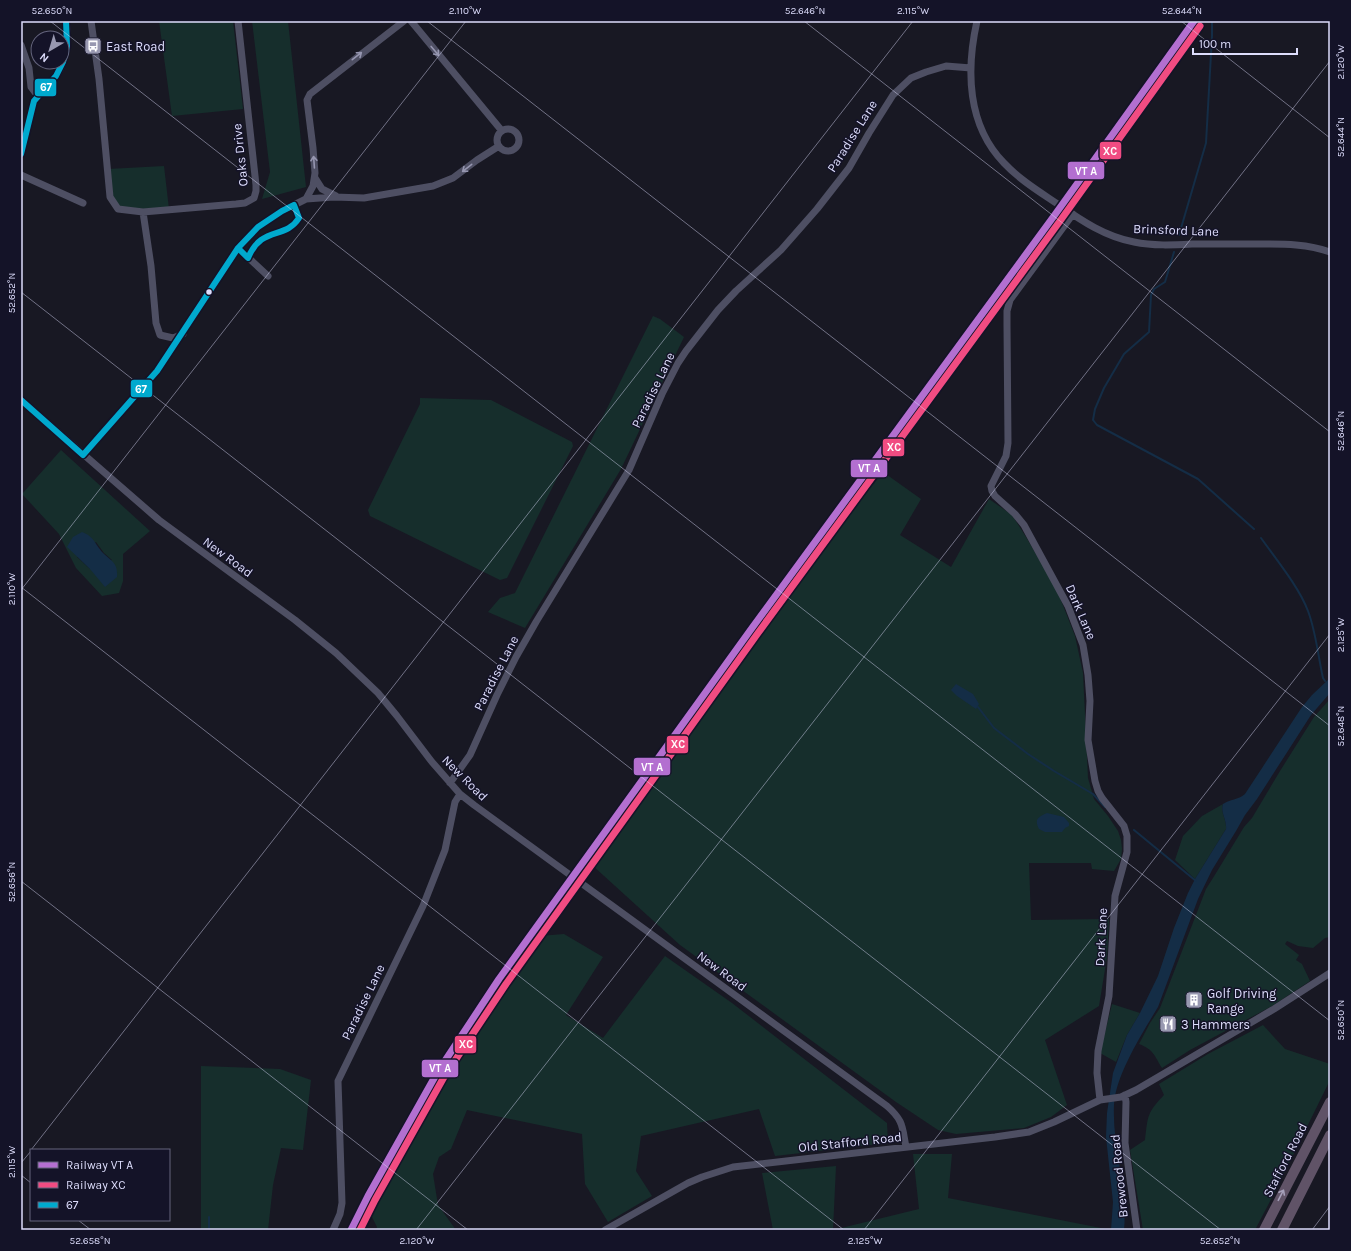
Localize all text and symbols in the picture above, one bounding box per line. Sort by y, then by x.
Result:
text: 52.650°N [32,5,72,17]
text: 2.110°W [449,5,481,17]
text: 52.646°N [785,5,825,17]
text: 2.115°W [897,5,929,17]
text: 52.644°N [1162,5,1202,17]
north arrow [30,30,70,70]
scale bar [1193,30,1297,56]
bus stop icon: East Road [83,36,103,56]
text: 100 m [1199,37,1231,51]
place label: East Road [106,39,165,54]
text: 2.120°W [1335,44,1347,79]
one-way arrow [431,46,440,57]
text: N [37,50,51,65]
one-way arrow [352,52,363,61]
line badge: 67 [34,78,57,97]
text: 67 [40,81,53,94]
street label: Paradise Lane [824,97,880,175]
text: 52.644°N [1335,117,1347,157]
street label: Oaks Drive [229,122,251,187]
line badge: XC [1099,141,1122,160]
text: XC [1103,145,1117,158]
one-way arrow [311,156,318,169]
line badge: VT A [1067,161,1105,180]
one-way arrow [461,163,472,172]
text: VT A [1075,165,1097,178]
street label: Brinsford Lane [1133,221,1219,239]
text: 52.652°N [6,273,18,313]
unlabelled marker [204,287,214,297]
street label: Paradise Lane [628,350,678,430]
line badge: 67 [130,379,153,398]
text: 67 [135,383,148,396]
text: 52.646°N [1335,411,1347,451]
line badge: XC [882,438,905,457]
text: XC [887,441,901,454]
line badge: VT A [850,459,888,478]
text: VT A [858,462,880,475]
street label: New Road [200,534,256,580]
text: 2.110°W [6,573,18,605]
street label: Dark Lane [1063,582,1099,642]
text: 2.125°W [1335,618,1347,652]
street label: Paradise Lane [471,633,521,713]
text: 52.648°N [1335,706,1347,746]
line badge: XC [666,735,689,754]
text: XC [671,738,685,751]
street label: New Road [439,752,491,804]
line badge: VT A [633,757,671,776]
text: VT A [641,761,663,774]
text: 52.656°N [6,862,18,902]
street label: Dark Lane [1092,907,1110,967]
street label: New Road [694,948,750,994]
street label: Paradise Lane [338,962,388,1042]
place label: Golf Driving Range [1207,986,1277,1016]
building icon: Golf Driving Range [1184,990,1204,1010]
text: 52.650°N [1335,1000,1347,1040]
restaurant icon: 3 Hammers [1158,1014,1178,1034]
place label: 3 Hammers [1181,1017,1250,1032]
line badge: XC [454,1035,477,1054]
text: XC [459,1038,473,1051]
line badge: VT A [421,1059,459,1078]
text: VT A [429,1062,451,1075]
street label: Stafford Road [1260,1120,1310,1200]
street label: Old Stafford Road [797,1129,903,1155]
street label: Brewood Road [1107,1134,1131,1218]
text: 2.115°W [6,1146,18,1178]
legend [30,1149,170,1221]
text: Railway VT A [66,1158,133,1172]
text: Railway XC [66,1178,126,1192]
one-way arrow [1278,1190,1286,1202]
text: 67 [66,1198,79,1212]
text: 52.658°N [70,1235,111,1247]
text: 2.120°W [400,1235,435,1247]
text: 2.125°W [848,1235,882,1247]
text: 52.652°N [1200,1235,1240,1247]

